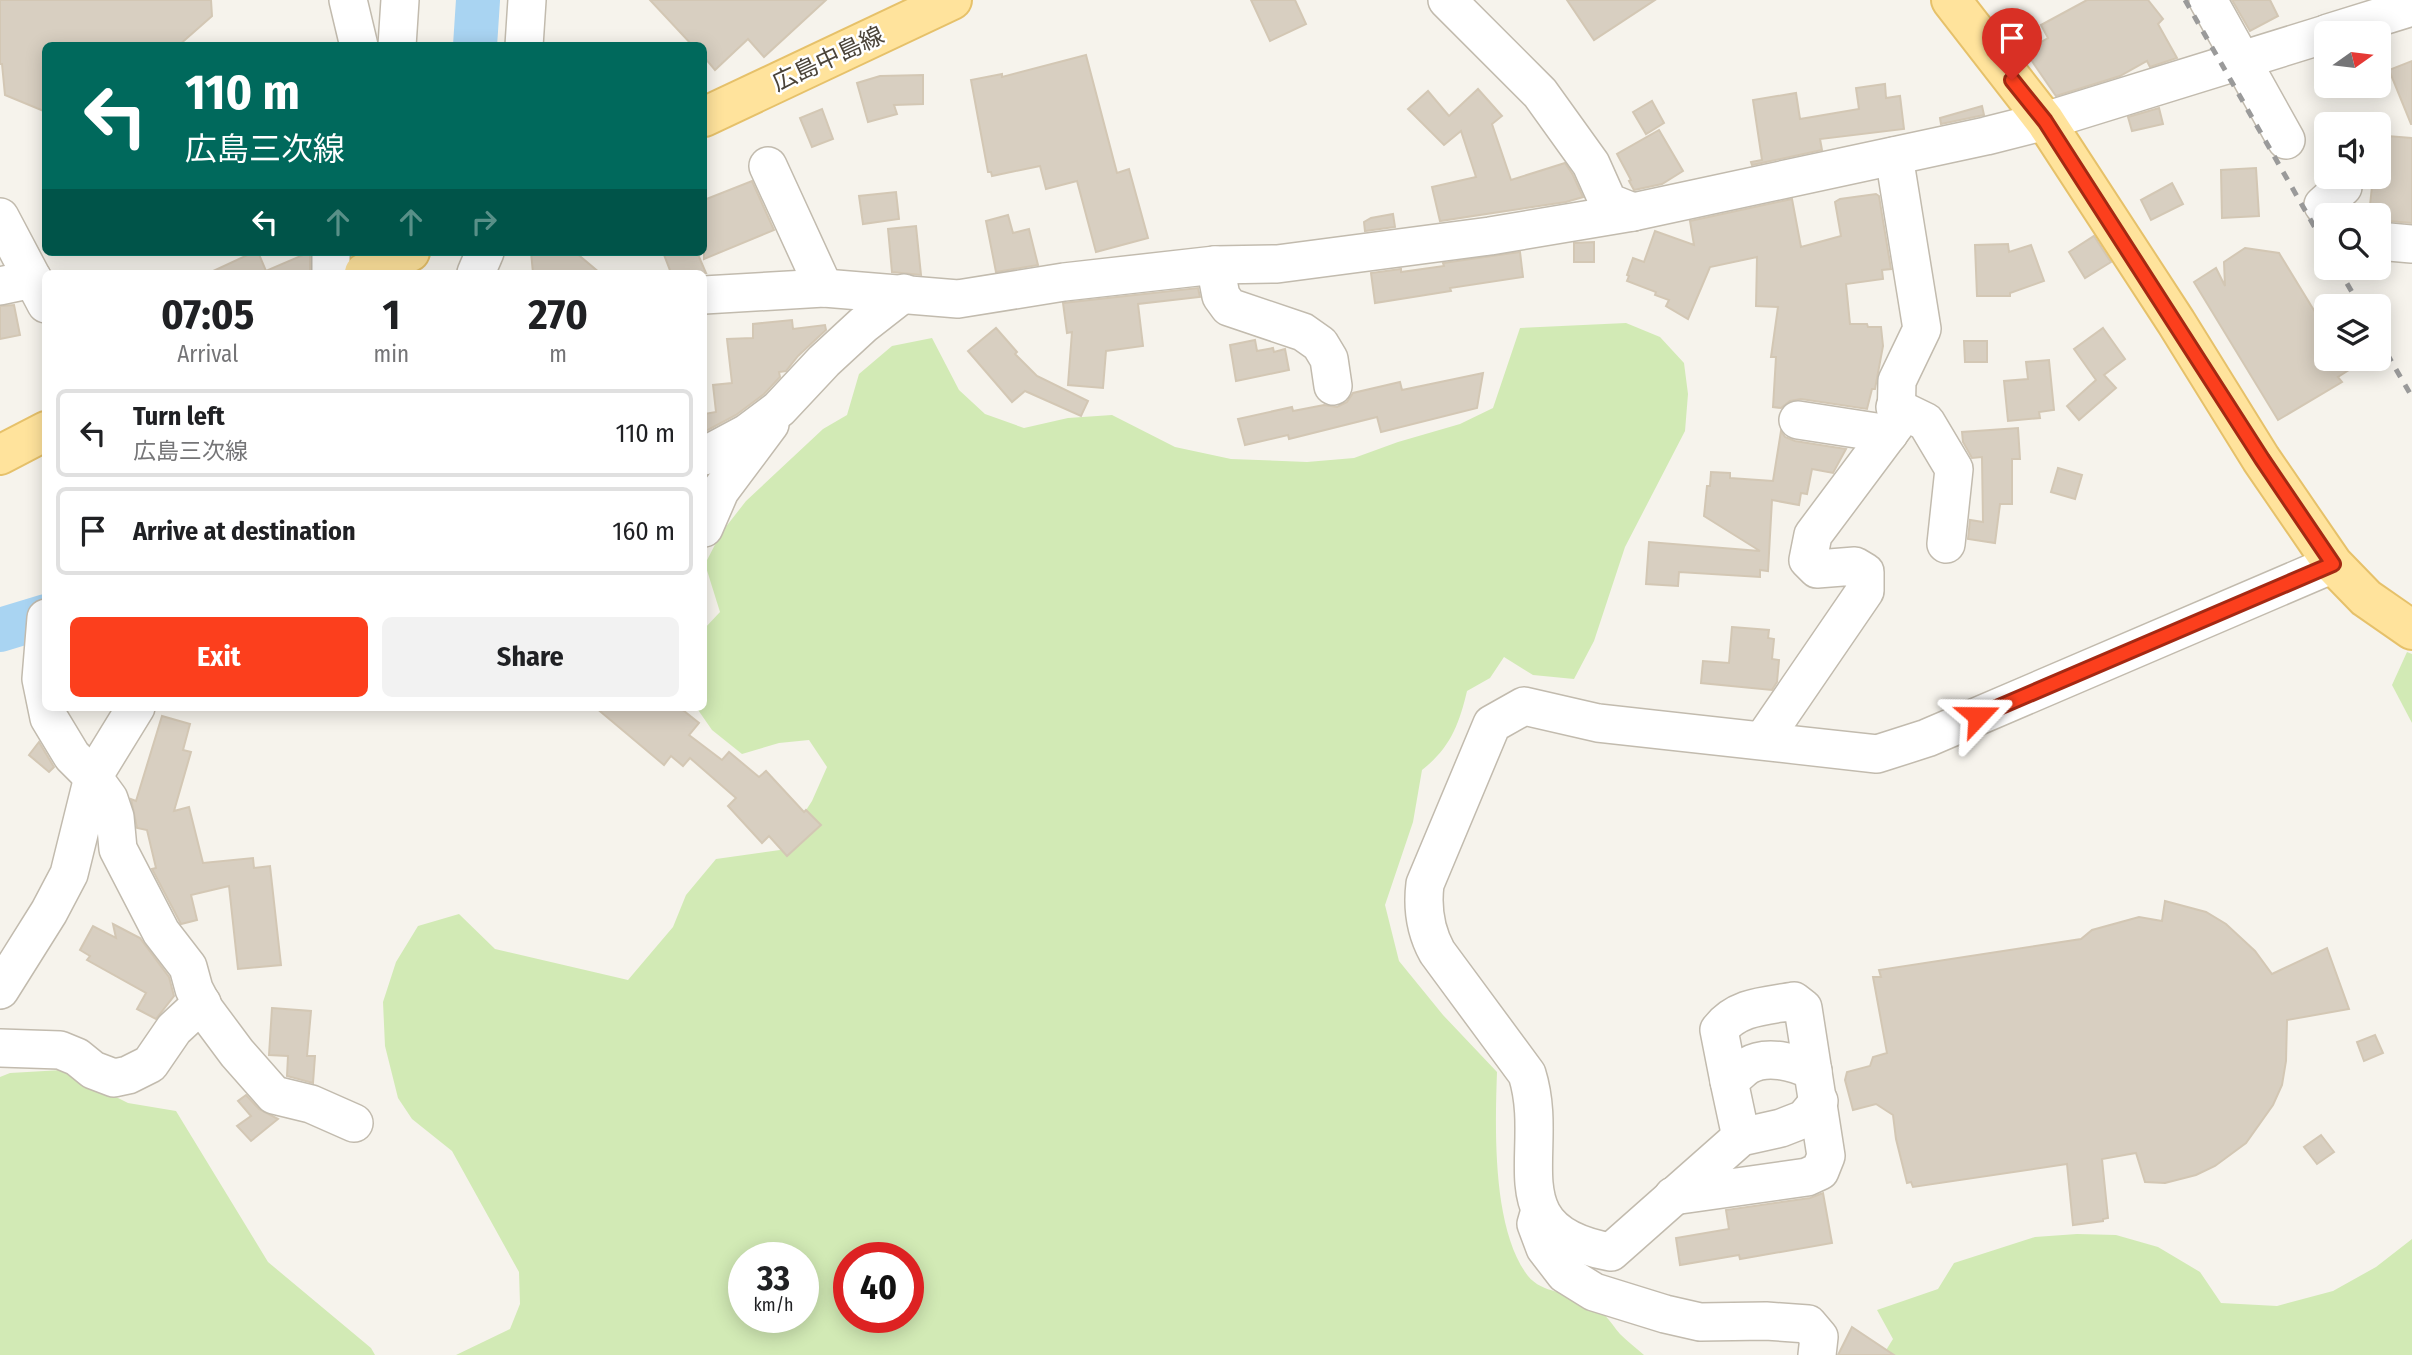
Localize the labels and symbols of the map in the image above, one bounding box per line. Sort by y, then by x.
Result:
pin [1982,8,2042,80]
street label: 広島中島線 [768,21,888,97]
north arrow [2314,21,2390,98]
position arrow [1941,679,2015,753]
speed limit sign: 40 [833,1242,924,1333]

